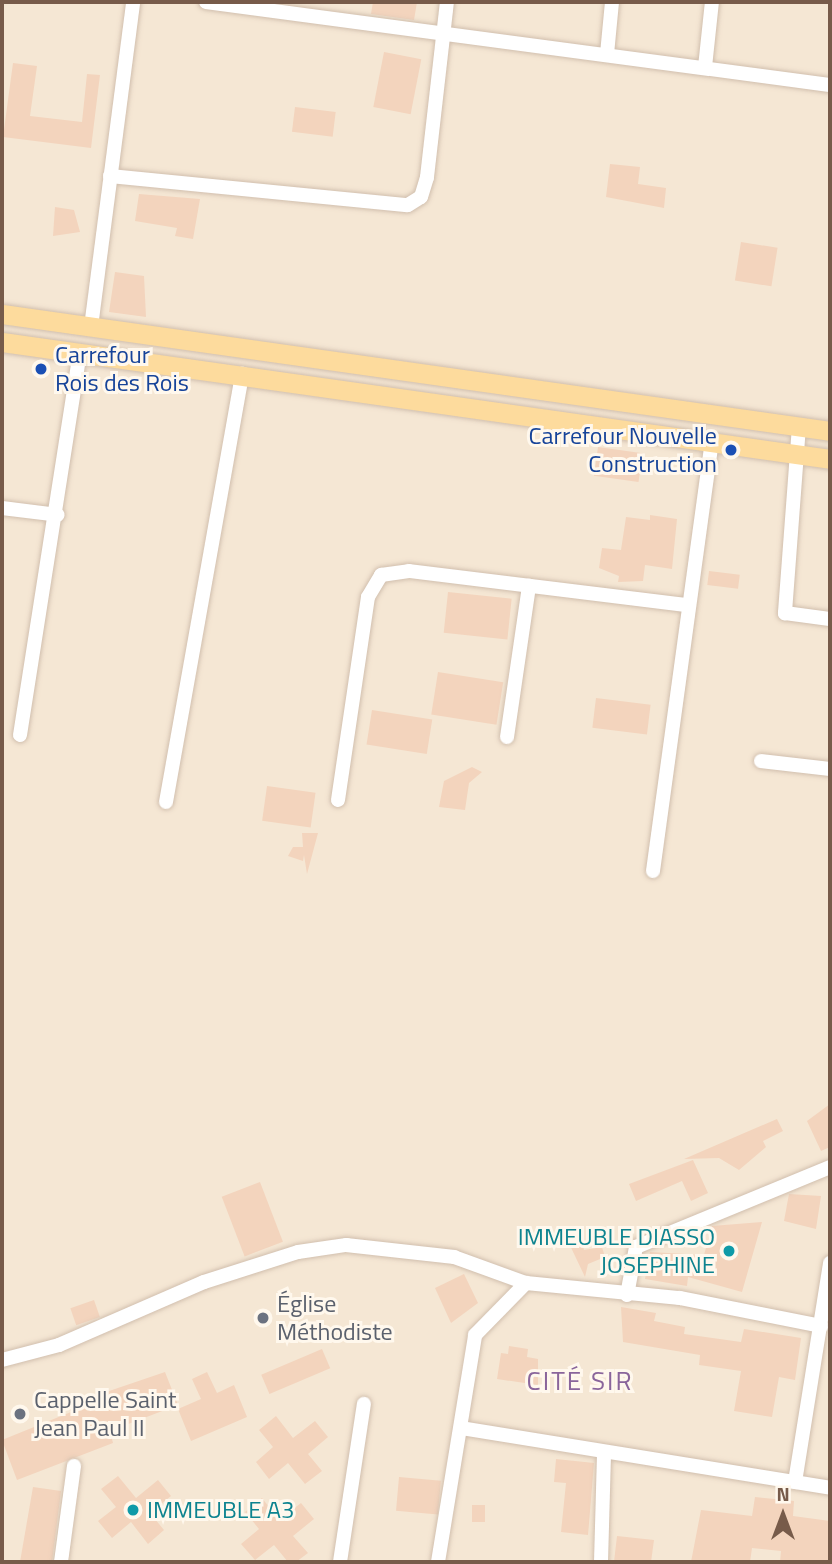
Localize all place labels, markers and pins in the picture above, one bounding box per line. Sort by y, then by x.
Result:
place label: Carrefour Rois des Rois [55,341,189,397]
marker: Carrefour Rois des Rois [33,361,49,377]
place label: Carrefour Nouvelle Construction [529,422,717,478]
marker: Carrefour Nouvelle Construction [723,442,739,458]
place label: IMMEUBLE DIASSO JOSEPHINE [518,1223,715,1279]
marker: IMMEUBLE DIASSO JOSEPHINE [721,1243,737,1259]
place label: Église Méthodiste [277,1290,393,1346]
marker: Église Méthodiste [255,1310,271,1326]
place label: Cappelle Saint Jean Paul II [34,1386,177,1442]
marker: Cappelle Saint Jean Paul II [12,1406,28,1422]
place label: IMMEUBLE A3 [147,1496,295,1524]
marker: IMMEUBLE A3 [125,1502,141,1518]

